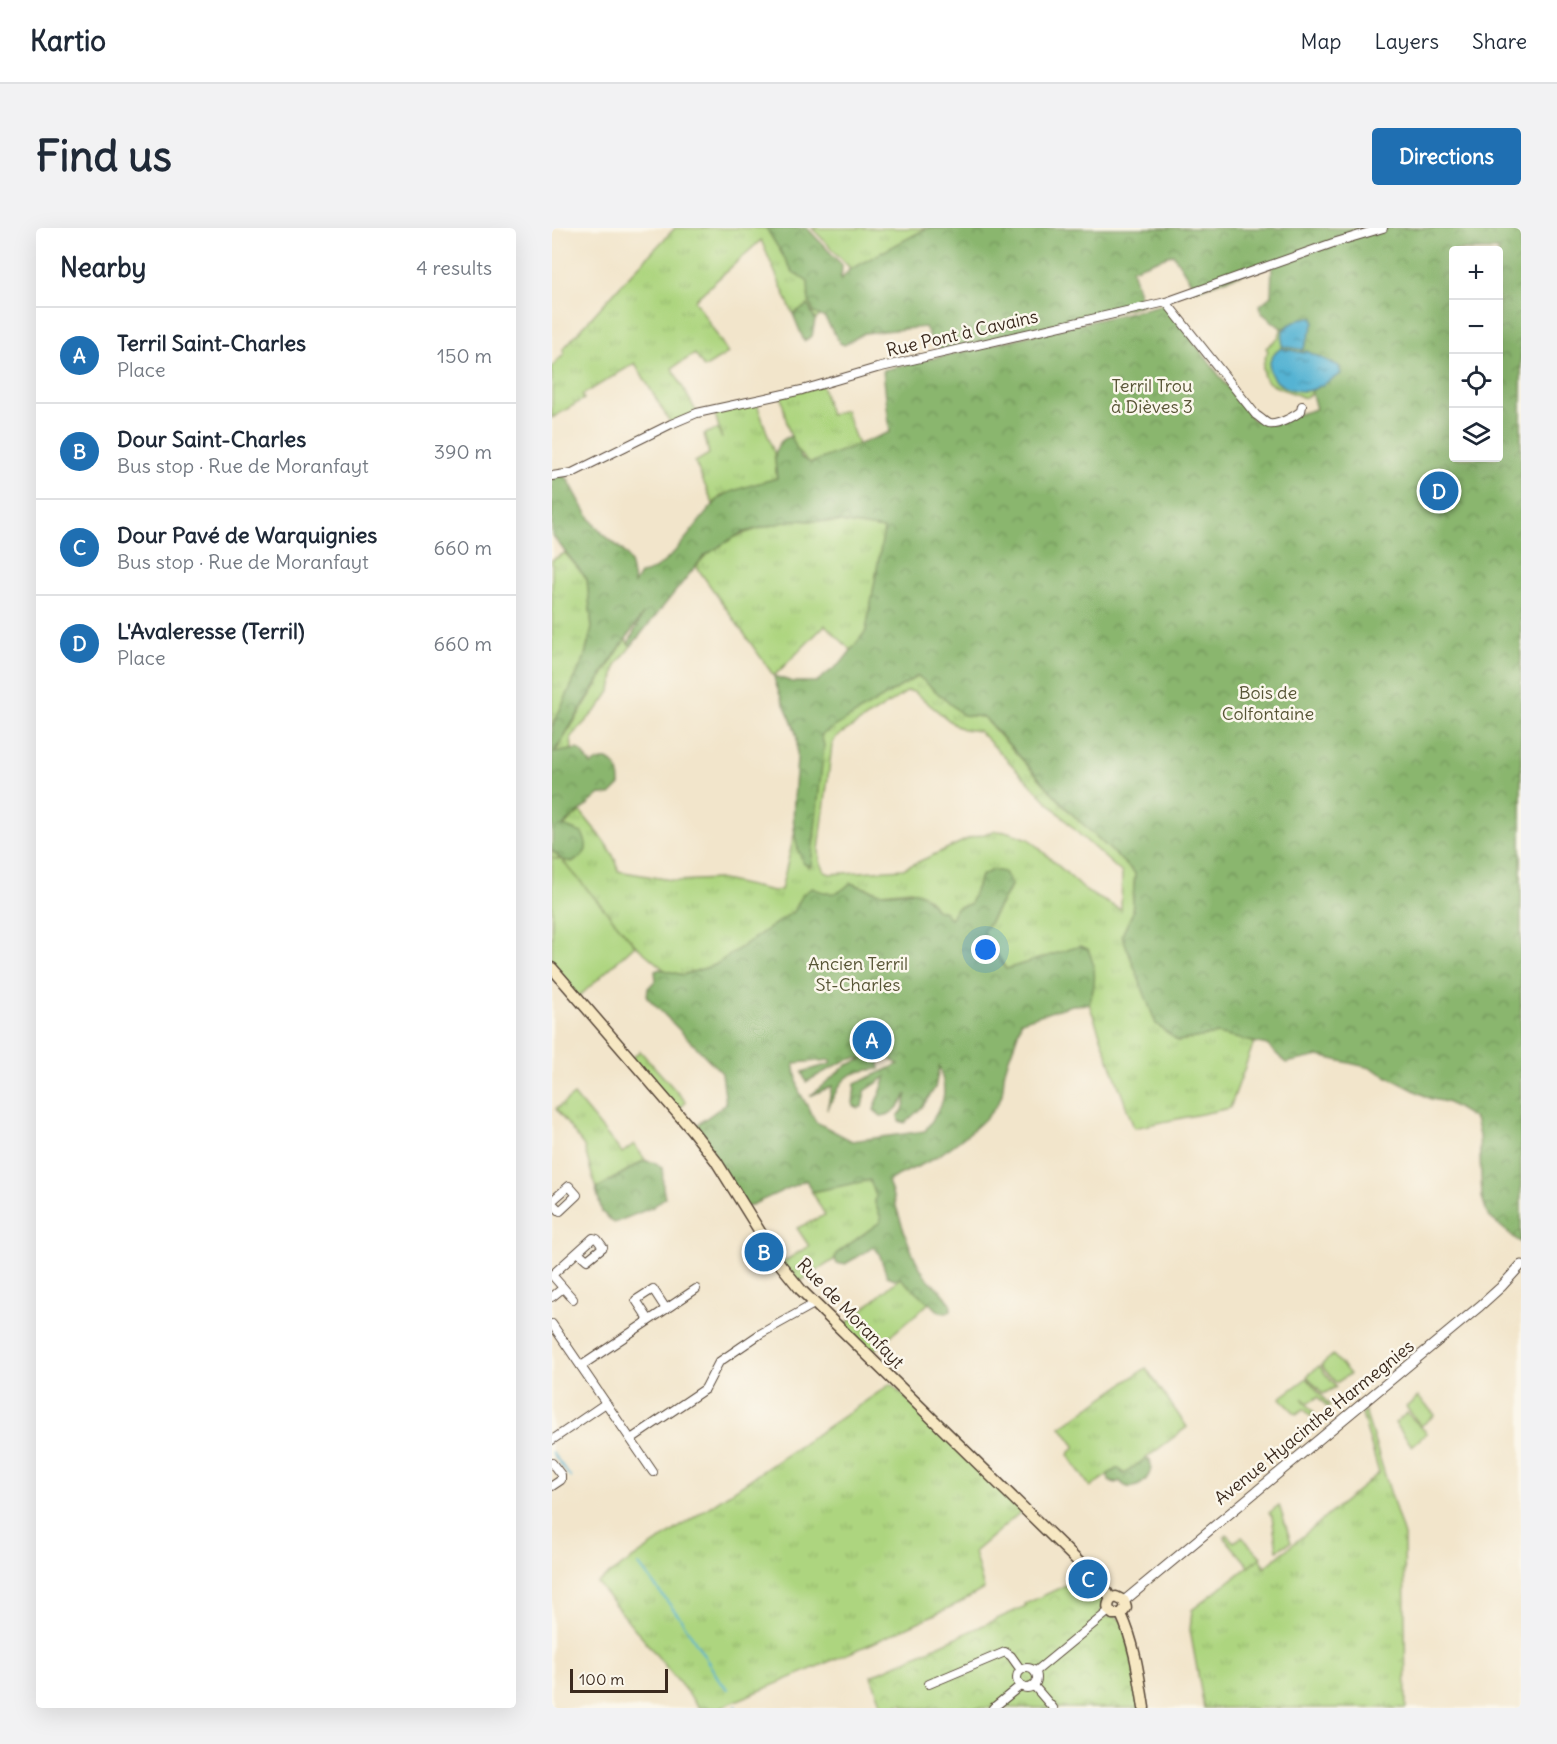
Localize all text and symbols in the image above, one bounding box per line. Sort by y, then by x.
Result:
text: Kartio [30,23,106,59]
text: Map [1301,28,1341,55]
text: Layers [1374,28,1439,55]
text: Share [1472,28,1527,55]
button: Directions [1372,128,1521,185]
text: Find us [36,130,172,182]
map controls [1449,246,1503,462]
button: + [1449,246,1503,300]
text: Nearby [60,251,146,284]
text: 4 results [416,255,492,280]
button: − [1449,300,1503,354]
street label: Rue Pont à Cavains [884,304,1040,362]
text: Terril Saint-Charles [117,329,306,357]
text: A [73,343,86,368]
text: 150 m [437,343,492,368]
button: locate [1449,354,1503,408]
text: Place [117,357,165,382]
park label: Terril Trou à Dièves 3 [1111,374,1193,418]
button: layers [1449,408,1503,462]
text: Dour Saint-Charles [117,425,306,453]
text: B [73,439,86,464]
text: 390 m [434,439,492,464]
text: Bus stop · Rue de Moranfayt [117,453,369,478]
pin: D [1420,468,1458,514]
text: Dour Pavé de Warquignies [117,521,377,549]
text: C [73,535,86,560]
text: 660 m [433,535,492,560]
text: Bus stop · Rue de Moranfayt [117,549,369,574]
text: L'Avaleresse (Terril) [117,617,305,645]
text: D [72,631,87,656]
text: 660 m [433,631,492,656]
text: Place [117,645,165,670]
park label: Bois de Colfontaine [1222,681,1314,725]
your location [971,935,1000,964]
park label: Ancien Terril St-Charles [808,952,908,996]
pin: A [852,1018,892,1062]
pin: B [744,1230,784,1274]
street label: Rue de Moranfayt [792,1253,910,1373]
street label: Avenue Hyacinthe Harmegnies [1210,1334,1418,1510]
pin: C [1068,1556,1108,1602]
scale bar [570,1666,668,1694]
text: 100 m [579,1669,624,1689]

